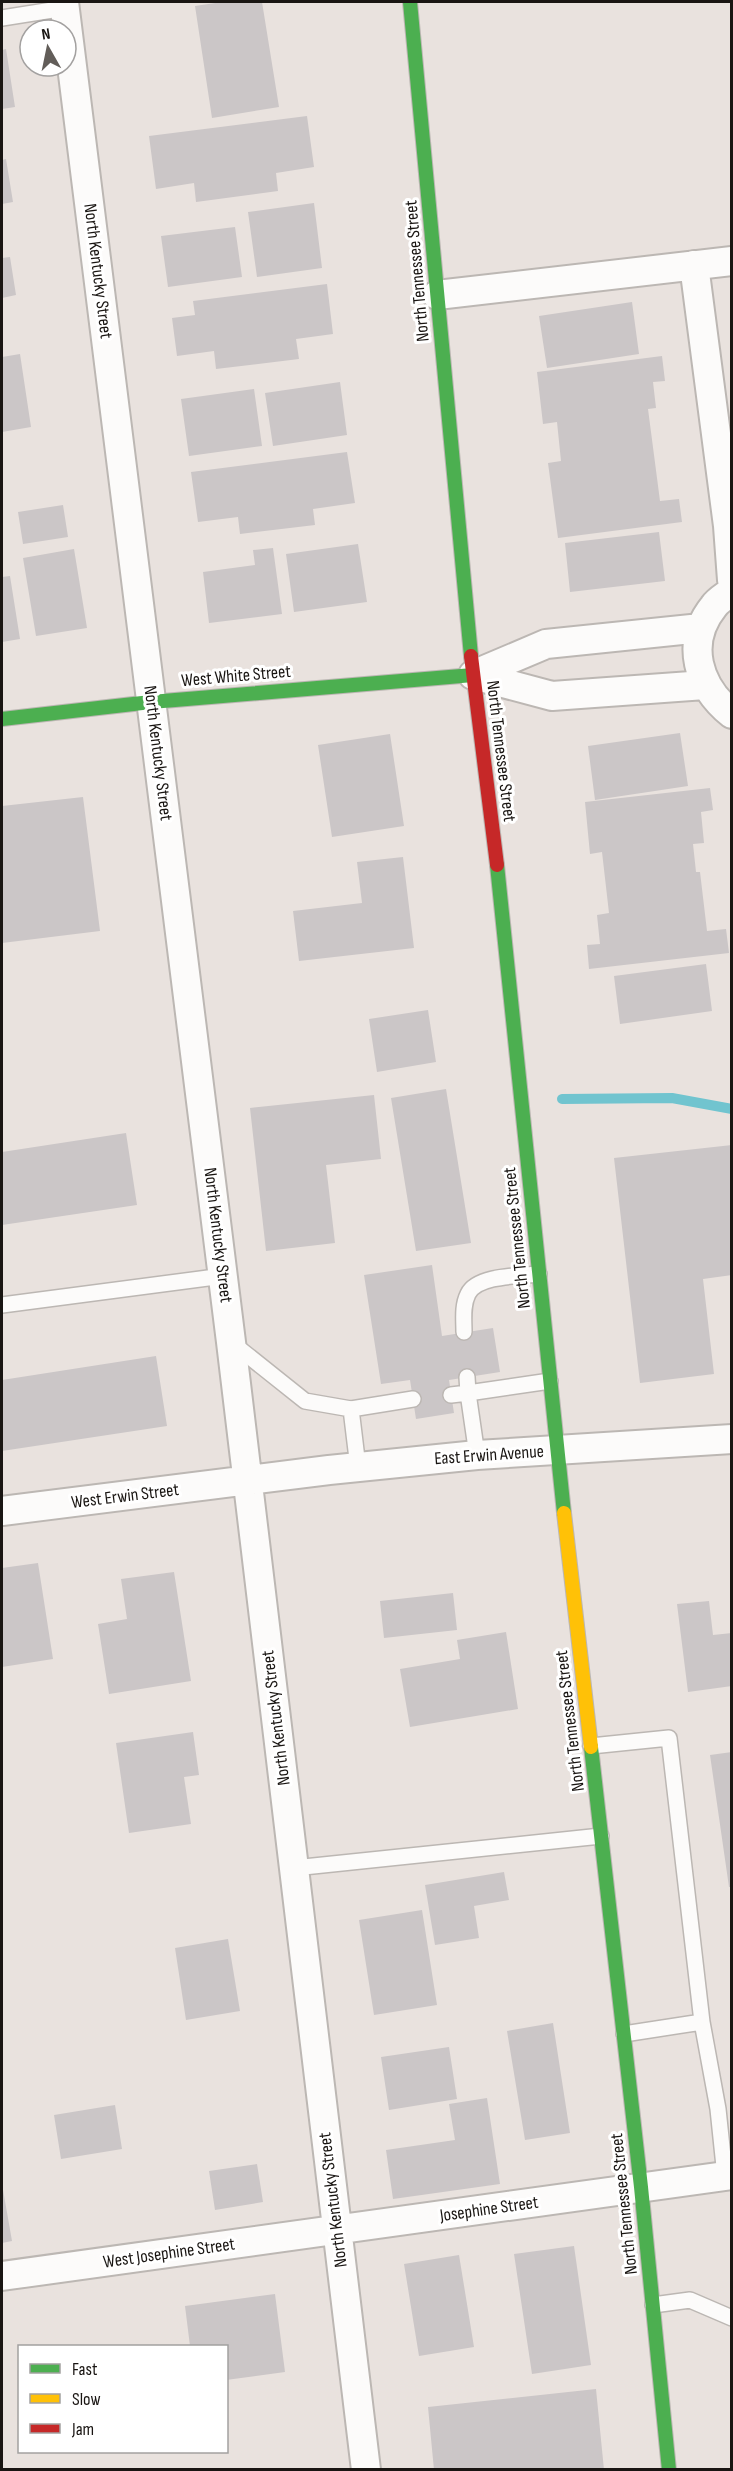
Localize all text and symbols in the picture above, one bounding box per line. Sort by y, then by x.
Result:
north arrow [18,18,78,78]
text: N [40,25,52,45]
street label: North Tennessee Street [400,199,434,343]
street label: North Kentucky Street [79,202,117,340]
street label: West White Street [180,661,292,691]
street label: North Tennessee Street [482,679,520,823]
street label: North Kentucky Street [139,684,177,822]
street label: North Kentucky Street [199,1166,237,1304]
street label: North Tennessee Street [499,1166,535,1310]
street label: East Erwin Avenue [434,1441,544,1469]
street label: West Erwin Street [70,1479,181,1513]
street label: North Kentucky Street [257,1649,295,1787]
street label: North Tennessee Street [551,1649,589,1793]
street label: North Kentucky Street [314,2131,352,2269]
street label: North Tennessee Street [606,2132,642,2276]
street label: Josephine Street [437,2192,540,2226]
street label: West Josephine Street [102,2233,237,2273]
legend [18,2345,228,2453]
text: Fast [72,2359,98,2380]
text: Slow [72,2389,101,2410]
text: Jam [71,2419,94,2440]

